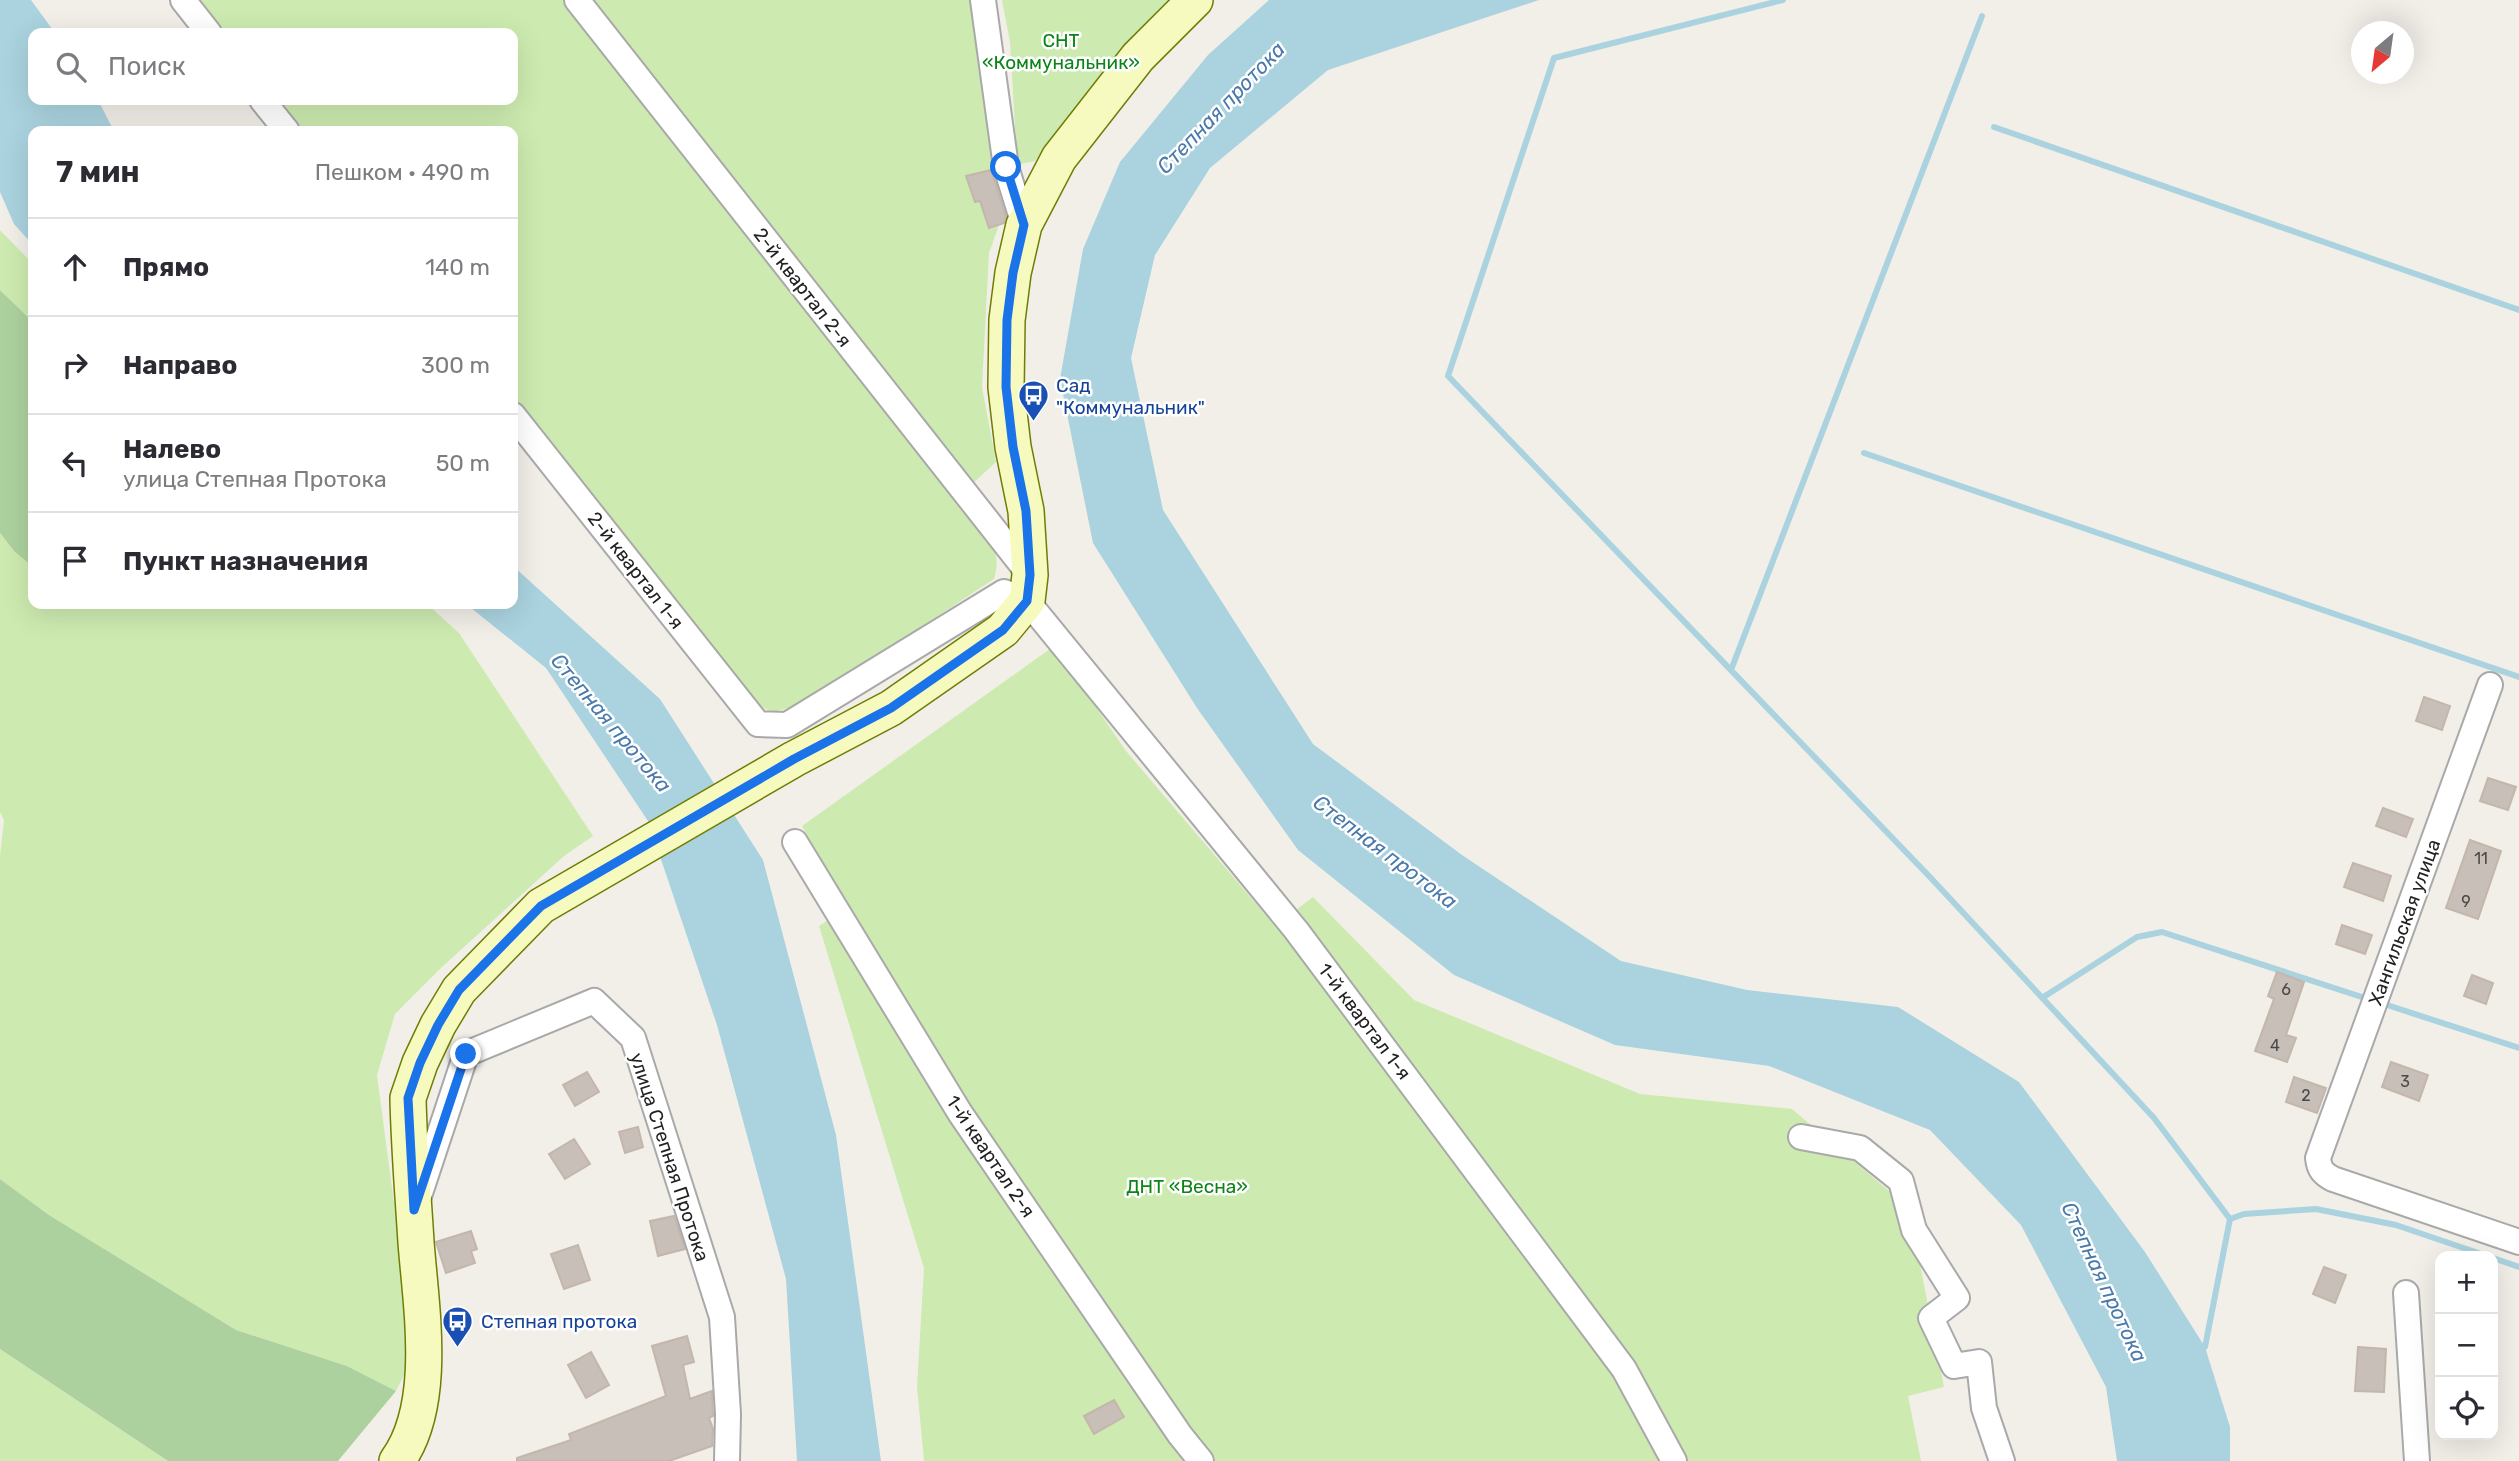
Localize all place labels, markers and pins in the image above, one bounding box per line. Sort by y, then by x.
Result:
place label: Сад "Коммунальник" [1056,374,1205,419]
bus stop icon: Сад "Коммунальник" [1016,379,1050,423]
bus stop icon: Степная протока [441,1304,475,1348]
place label: Степная протока [481,1310,637,1333]

